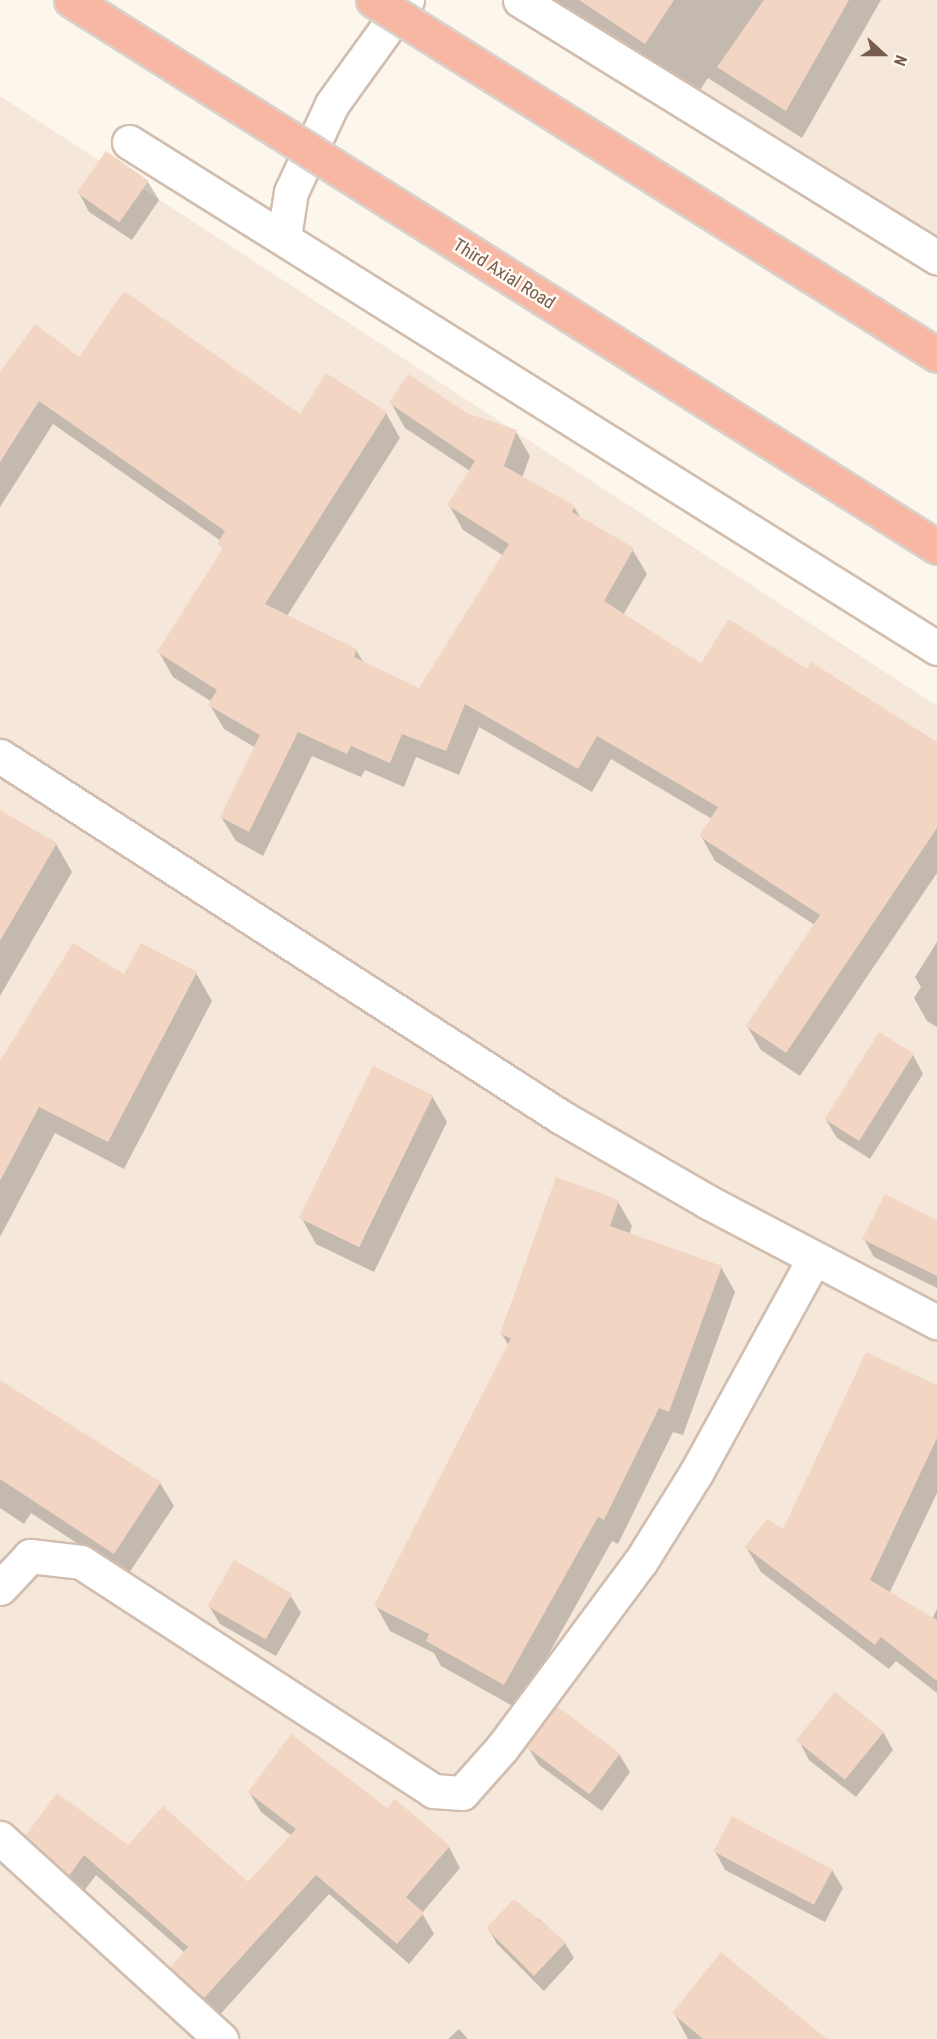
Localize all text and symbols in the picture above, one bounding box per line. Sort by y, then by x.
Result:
north arrow [853,24,913,84]
text: N [890,53,911,69]
street label: Third Axial Road [449,234,559,314]

